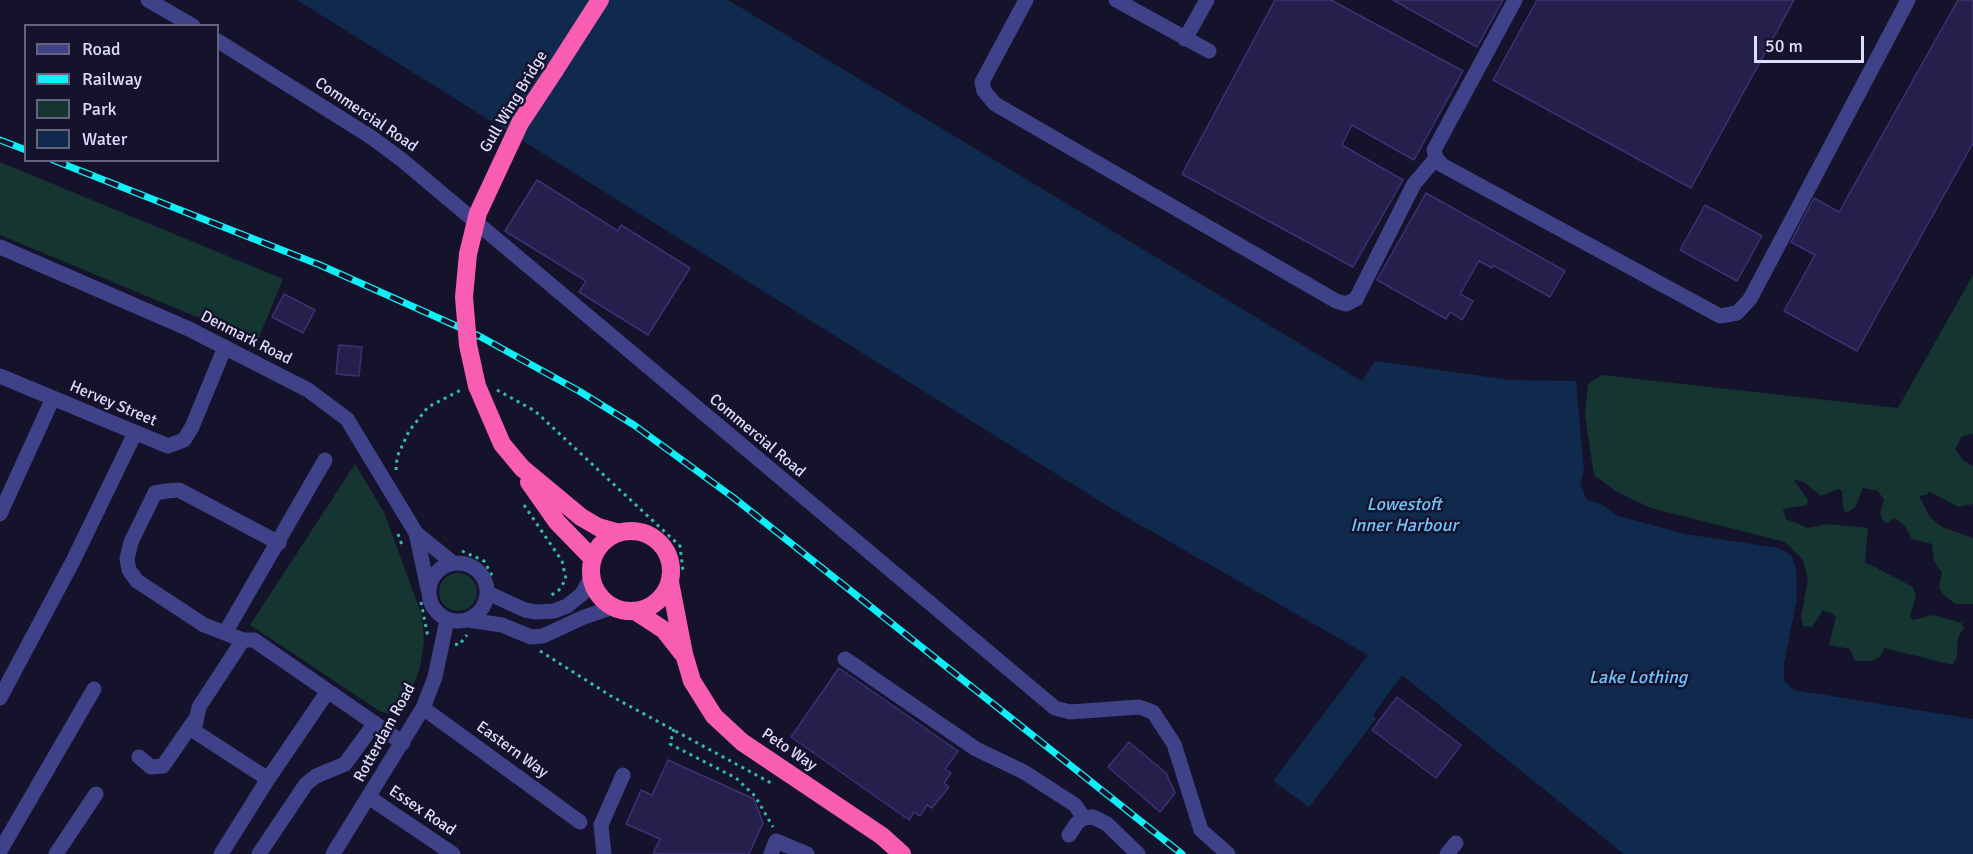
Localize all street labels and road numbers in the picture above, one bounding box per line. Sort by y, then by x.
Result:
street label: Gull Wing Bridge [476,48,552,156]
street label: Commercial Road [311,74,421,156]
street label: Denmark Road [197,307,295,369]
street label: Hervey Street [67,377,159,431]
street label: Commercial Road [705,390,809,482]
street label: Rotterdam Road [350,680,420,786]
street label: Eastern Way [472,718,552,782]
street label: Peto Way [758,725,820,775]
street label: Essex Road [385,782,459,840]

